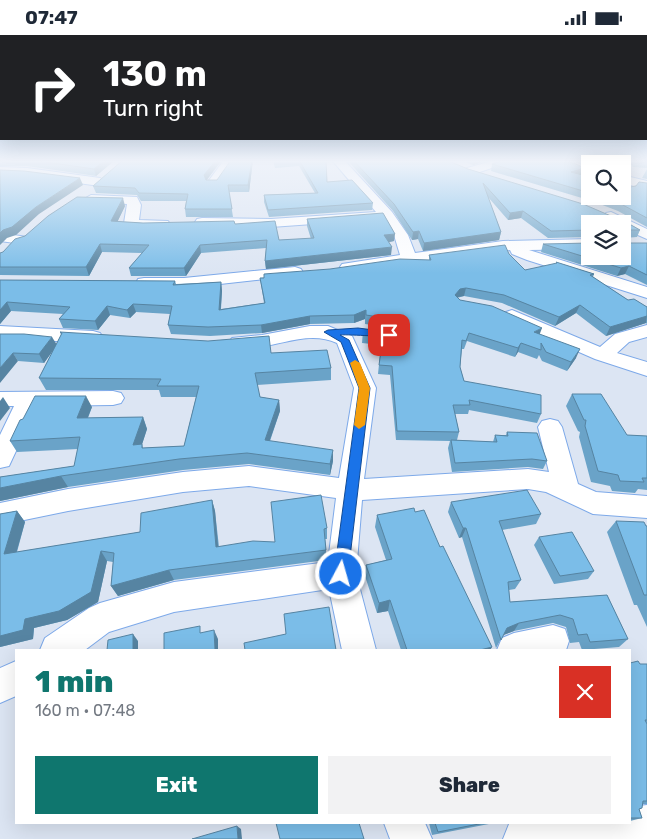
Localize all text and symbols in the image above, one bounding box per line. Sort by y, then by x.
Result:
text: 07:47 [25,6,78,29]
text: 130 m [103,53,207,95]
icon: right [20,55,85,120]
text: Turn right [103,95,203,122]
map controls [581,155,631,265]
button: search [581,155,631,205]
button: layers [581,215,631,265]
pin [368,314,410,356]
icon: arrive [375,321,403,349]
position arrow [314,547,366,599]
text: 1 min [35,664,113,700]
button: close [559,666,611,718]
text: 160 m · 07:48 [35,701,136,720]
button: Exit [35,756,318,814]
button: Share [328,756,611,814]

